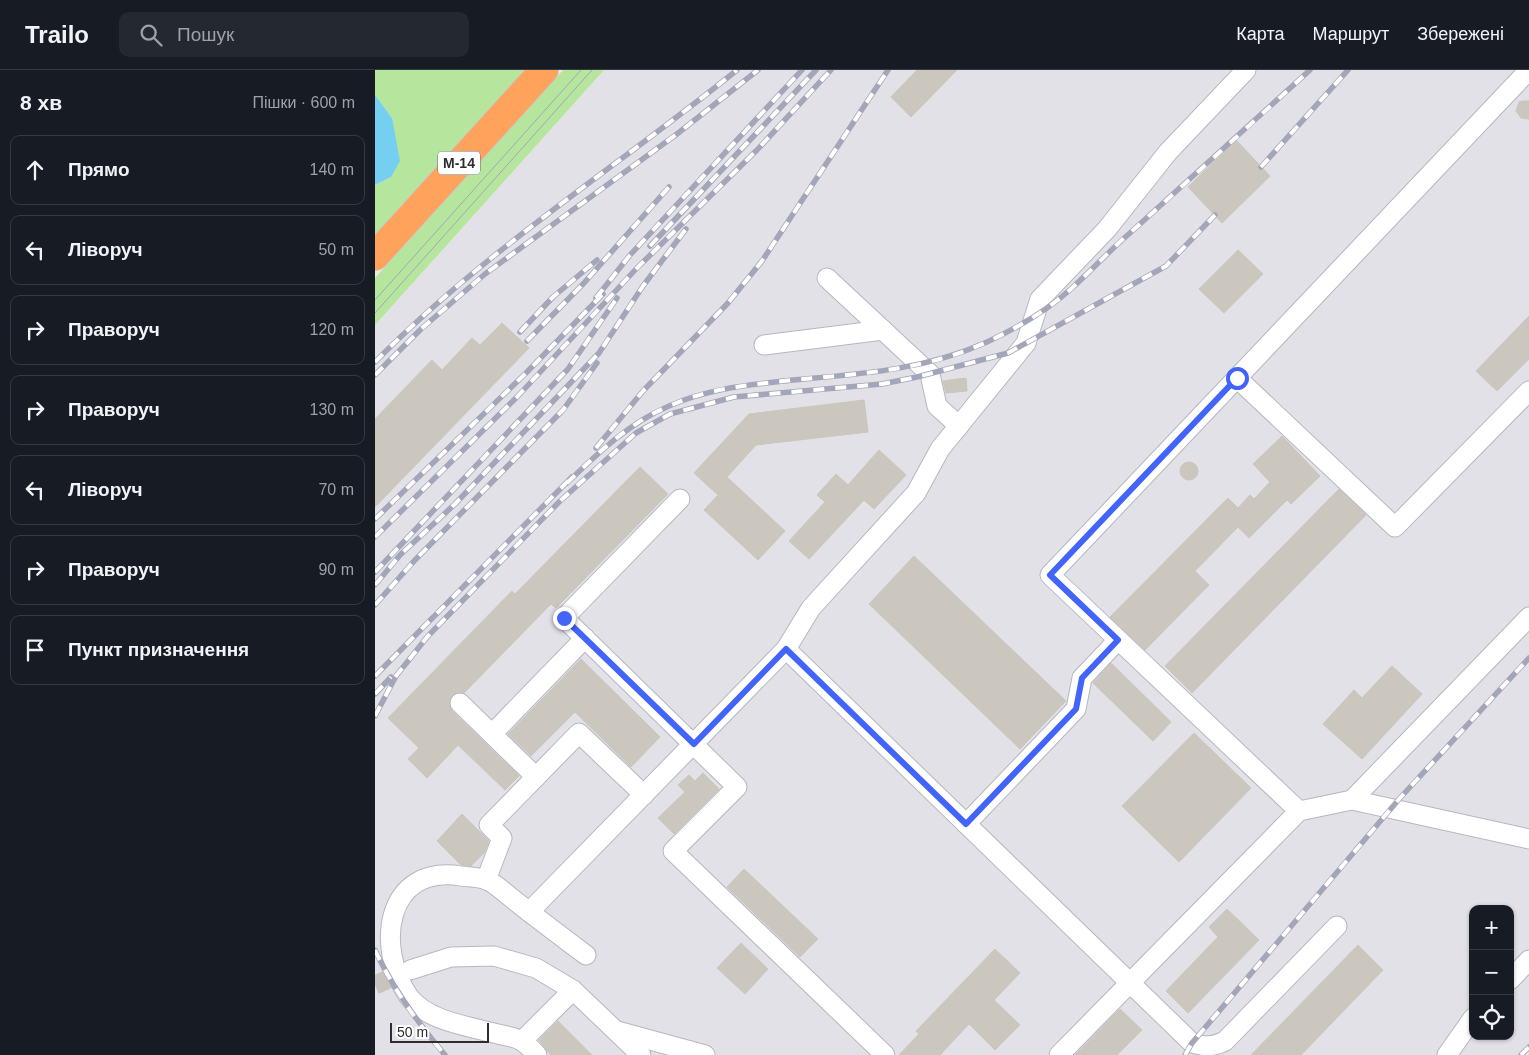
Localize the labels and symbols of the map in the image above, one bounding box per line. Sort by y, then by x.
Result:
road number: М-14 [438,152,480,175]
route start [1226,367,1249,390]
route end [553,607,576,630]
scale bar [390,1020,489,1043]

